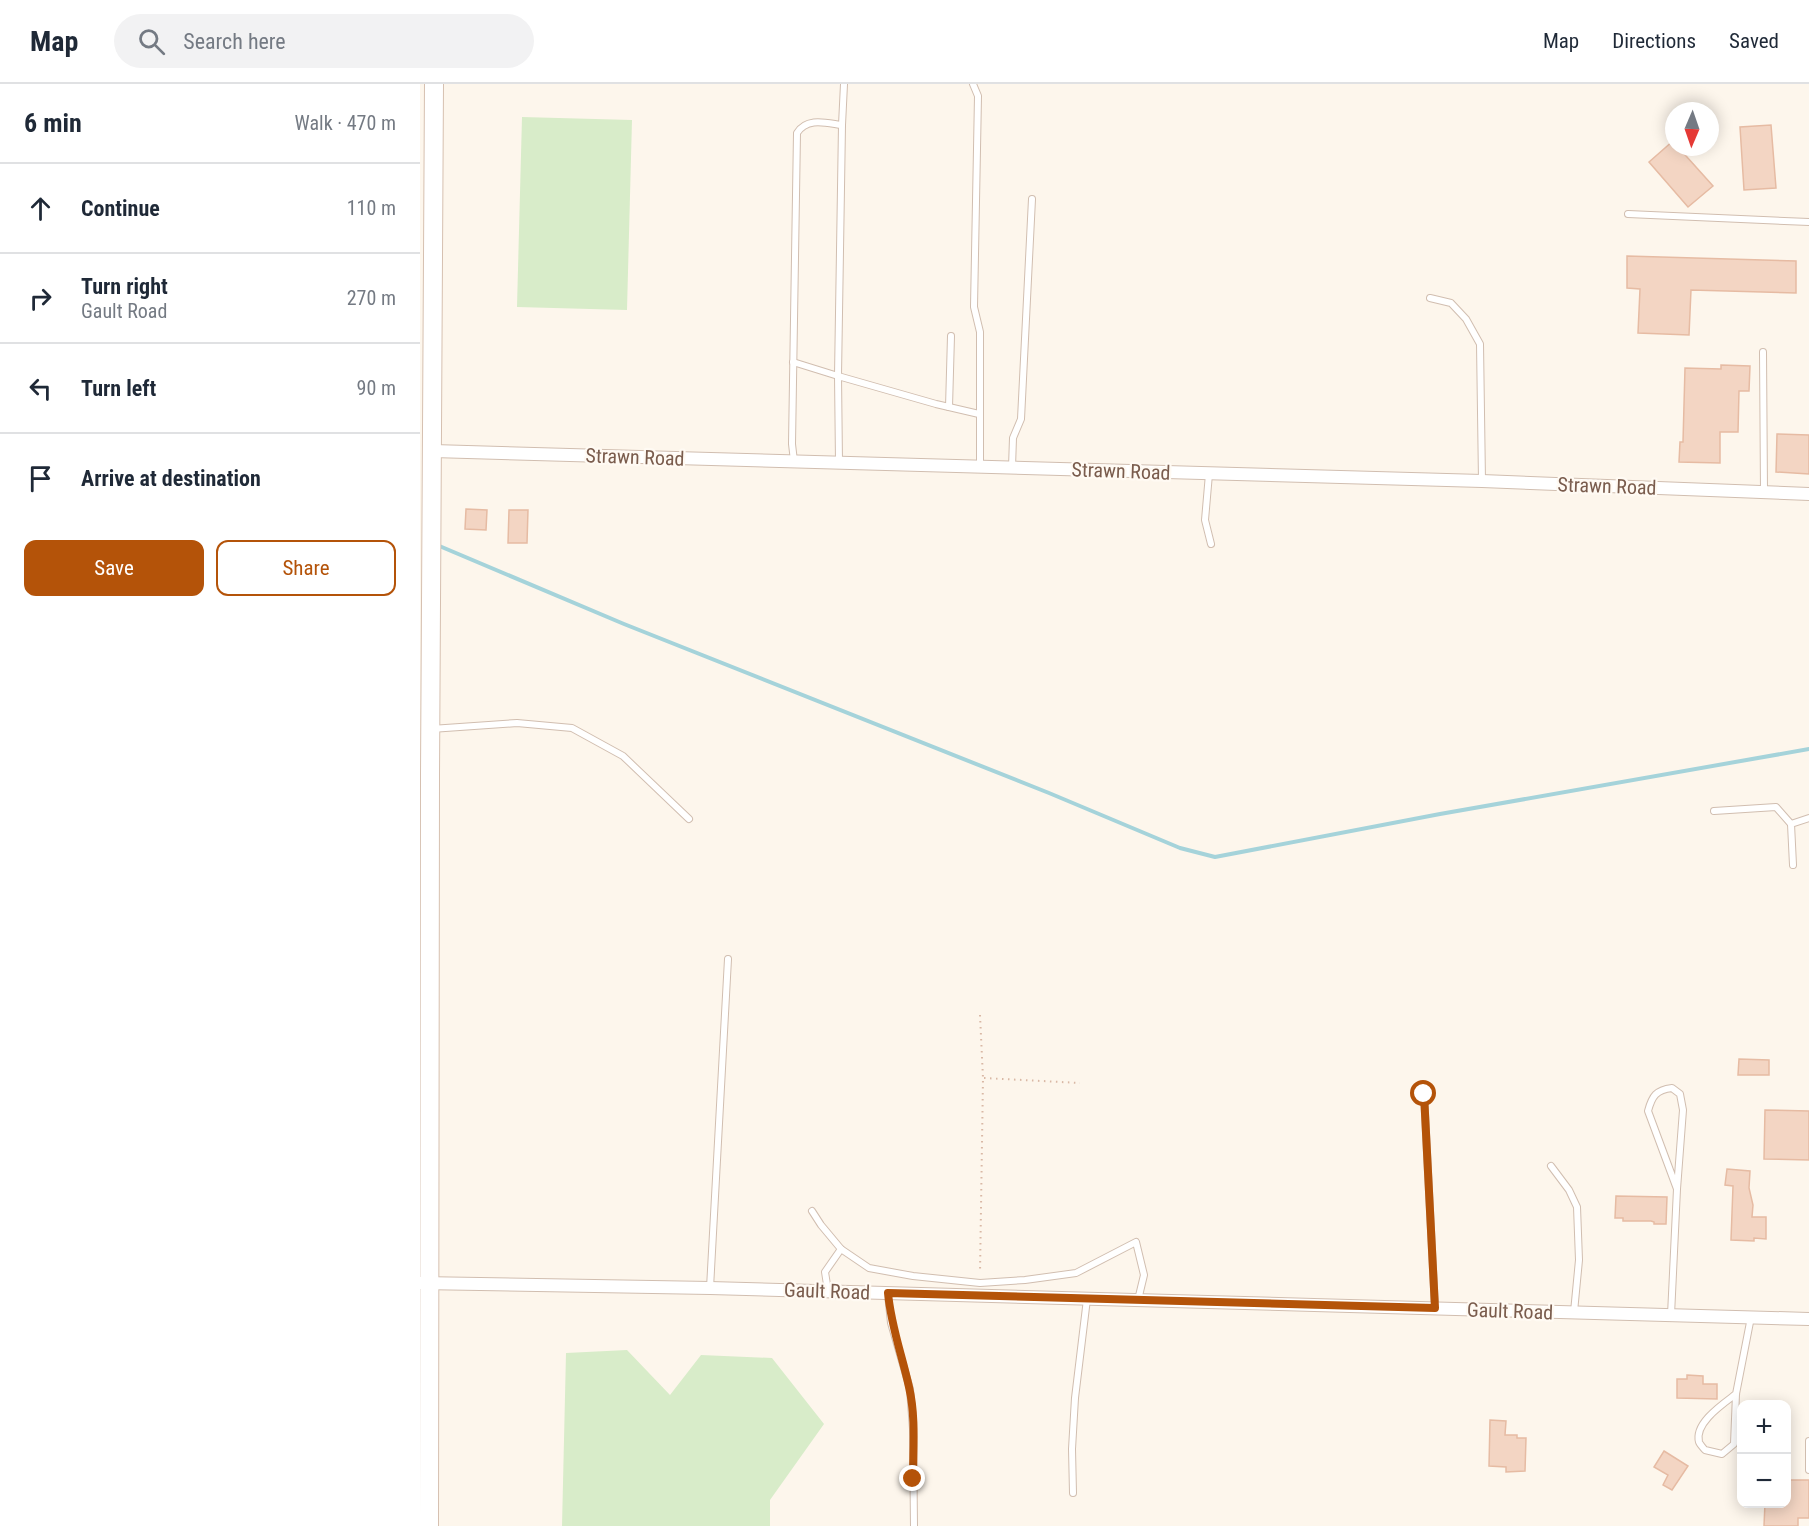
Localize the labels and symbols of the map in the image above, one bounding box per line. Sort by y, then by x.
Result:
north arrow [1665,102,1719,156]
street label: Strawn Road [585,443,685,471]
street label: Strawn Road [1071,457,1171,485]
street label: Strawn Road [1557,472,1657,500]
route start [1410,1080,1436,1106]
street label: Gault Road [783,1278,871,1304]
street label: Gault Road [1466,1298,1554,1324]
route end [899,1465,925,1491]

